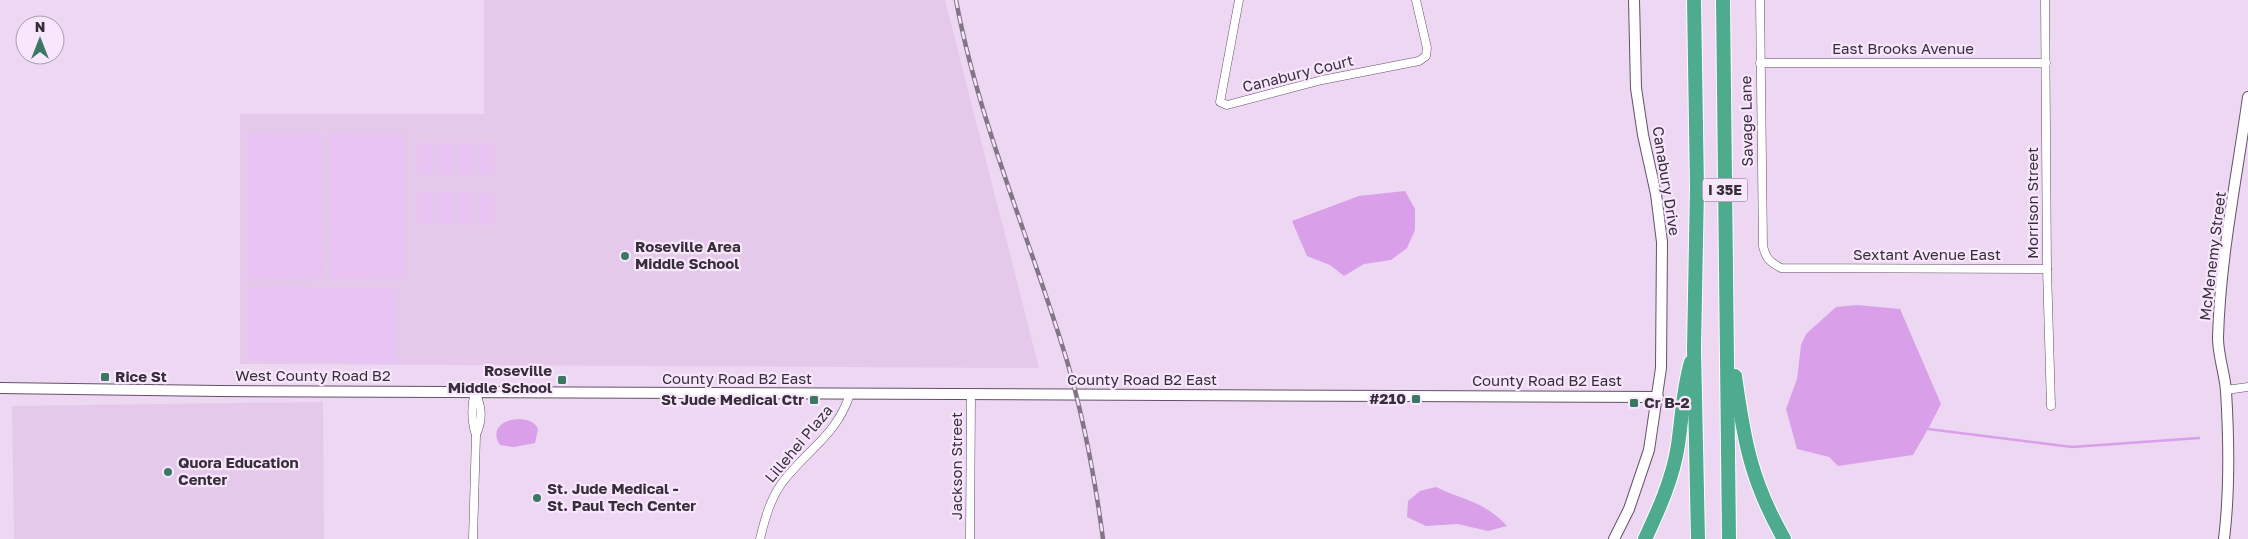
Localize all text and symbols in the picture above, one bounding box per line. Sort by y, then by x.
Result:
north arrow [15,15,65,65]
text: N [35,18,45,35]
street label: East Brooks Avenue [1832,39,1974,57]
street label: Canabury Court [1240,51,1355,95]
street label: Savage Lane [1736,75,1756,167]
street label: Canabury Drive [1649,125,1685,237]
street label: Morrison Street [2023,147,2041,259]
road number: I 35E [1702,178,1748,202]
street label: McMenemy Street [2195,190,2229,322]
place label: Roseville Area Middle School [635,237,741,272]
street label: Sextant Avenue East [1853,245,2001,263]
marker: Roseville Area Middle School [619,250,631,262]
place label: Roseville Middle School [448,361,552,396]
street label: West County Road B2 [235,366,391,384]
place label: Rice St [115,367,167,385]
street label: County Road B2 East [662,369,812,387]
street label: County Road B2 East [1067,370,1217,388]
marker: Rice St [99,371,111,383]
street label: County Road B2 East [1472,371,1622,389]
marker: Roseville Middle School [556,374,568,386]
place label: #210 [1369,389,1406,407]
place label: St Jude Medical Ctr [661,390,804,408]
marker: #210 [1410,393,1422,405]
place label: Cr B-2 [1644,393,1690,411]
marker: St Jude Medical Ctr [808,394,820,406]
marker: Cr B-2 [1628,397,1640,409]
street label: Lillehei Plaza [761,401,836,486]
street label: Jackson Street [947,412,965,520]
place label: Quora Education Center [178,453,299,488]
marker: Quora Education Center [162,466,174,478]
place label: St. Jude Medical - St. Paul Tech Center [547,479,696,514]
marker: St. Jude Medical - St. Paul Tech Center [531,492,543,504]

